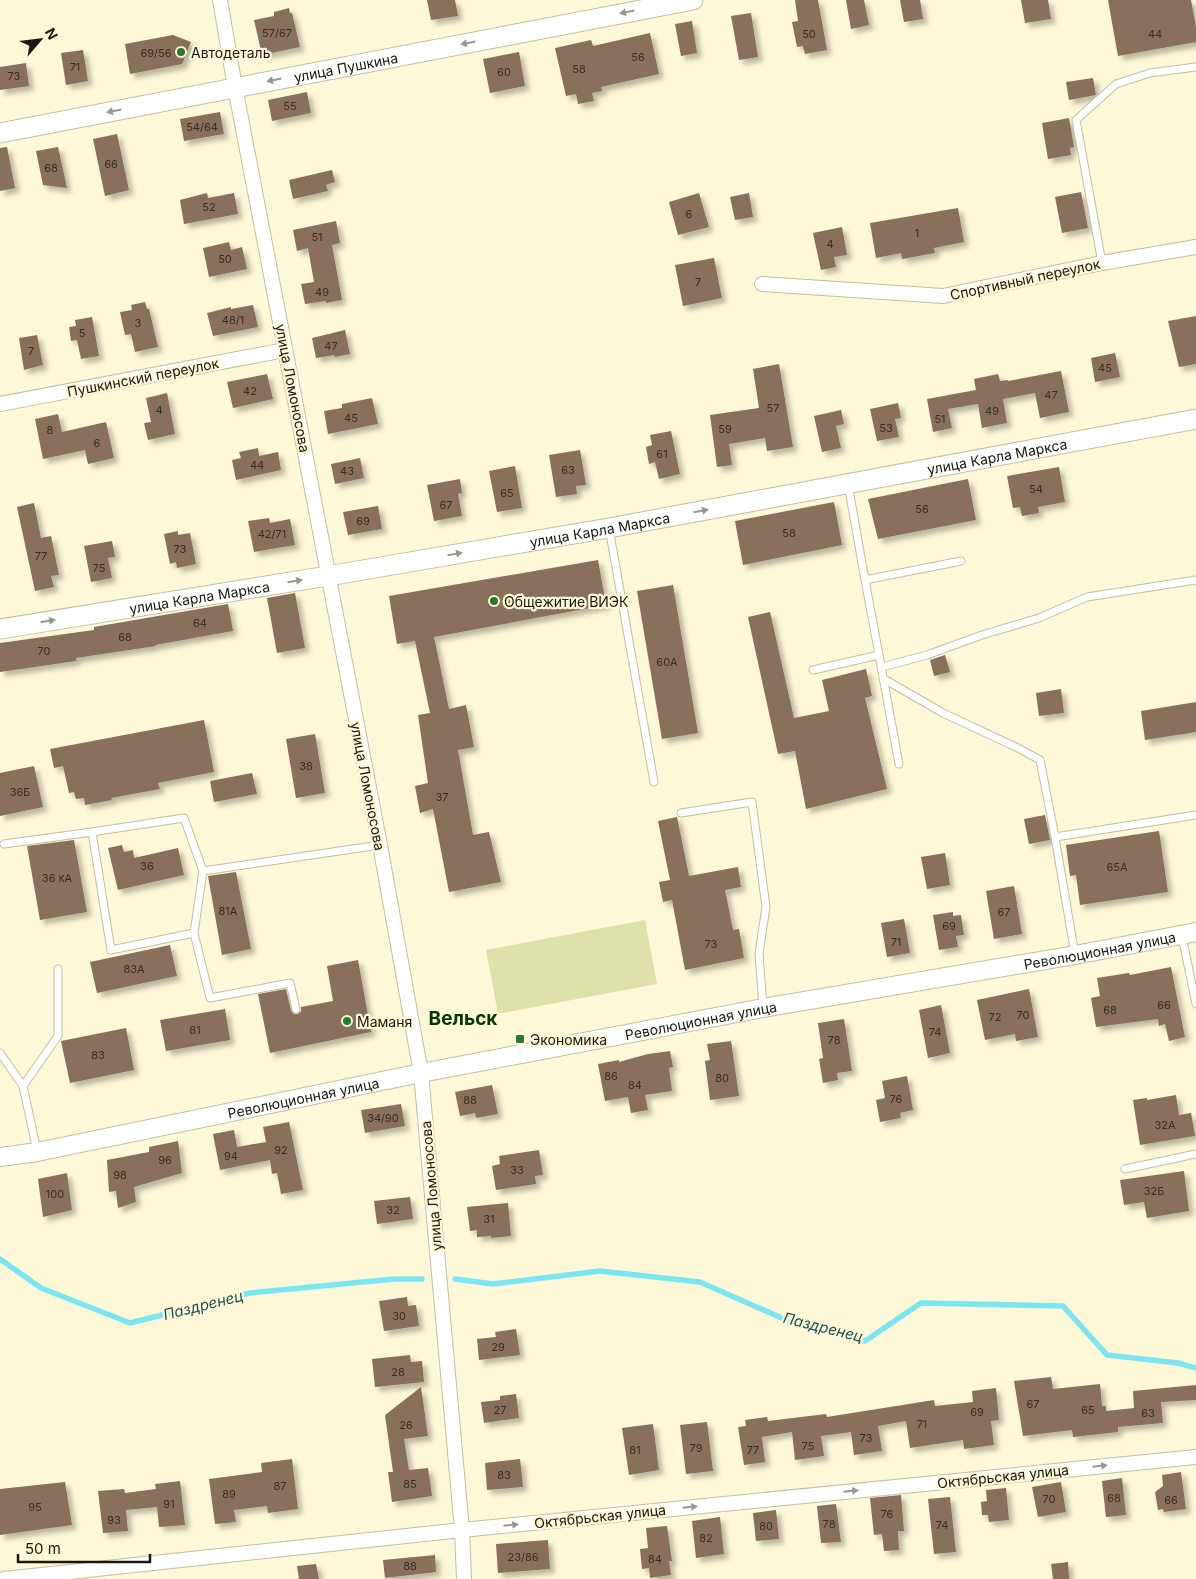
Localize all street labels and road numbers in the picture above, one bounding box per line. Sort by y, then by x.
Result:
street label: улица Пушкина [292,48,399,85]
street label: Спортивный переулок [948,255,1102,303]
street label: улица Ломоносова [272,322,314,454]
street label: Пушкинский переулок [66,354,221,400]
street label: улица Карла Маркса [926,435,1068,477]
street label: улица Карла Маркса [528,508,671,550]
street label: улица Карла Маркса [128,577,271,616]
street label: улица Ломоносова [347,720,389,852]
street label: Революционная улица [1022,928,1177,972]
street label: Революционная улица [623,997,778,1043]
street label: Революционная улица [226,1073,380,1121]
street label: улица Ломоносова [417,1120,445,1252]
street label: Октябрьская улица [936,1461,1070,1491]
street label: Октябрьская улица [533,1501,667,1531]

